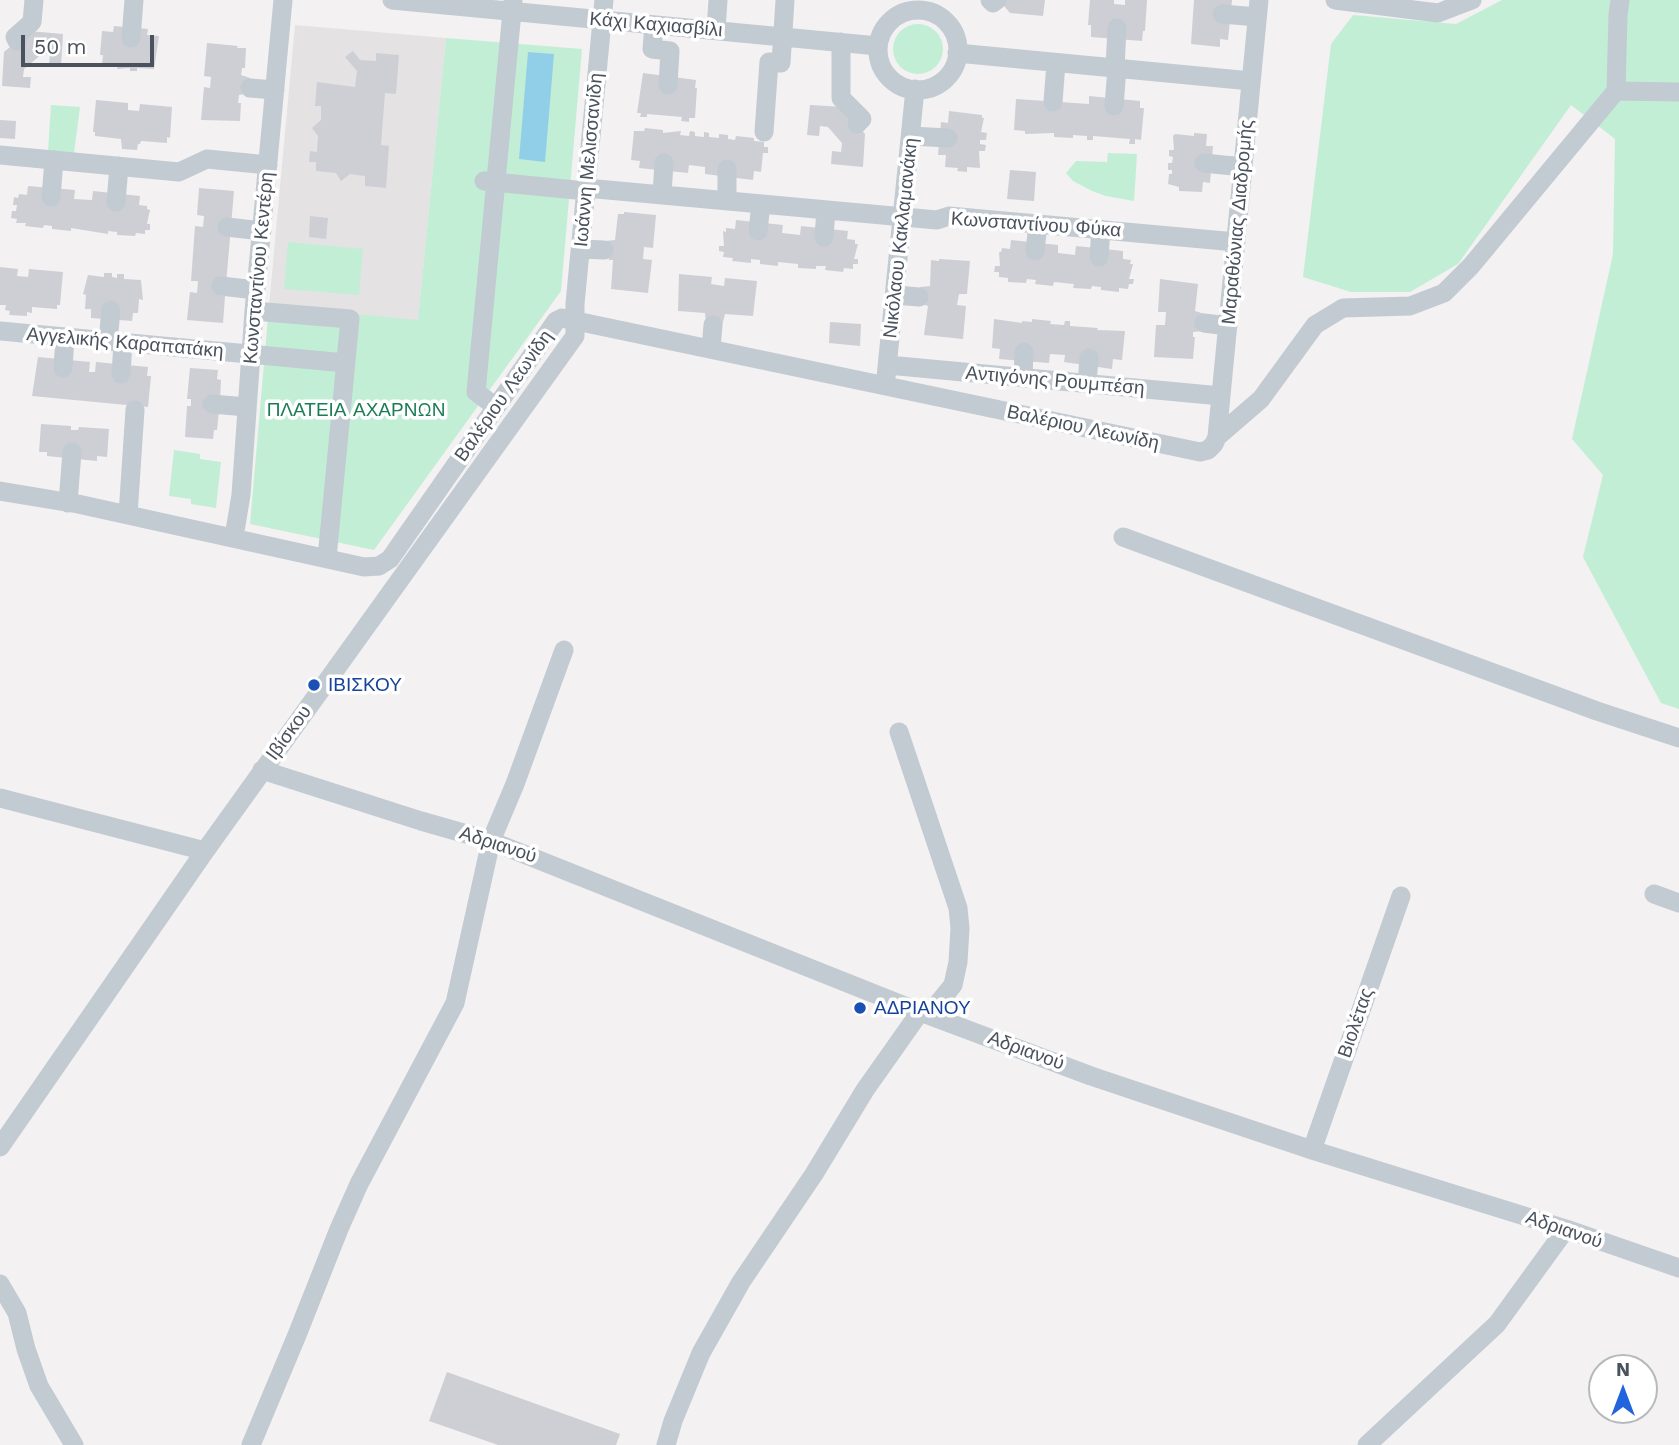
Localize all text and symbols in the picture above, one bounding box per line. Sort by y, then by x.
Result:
street label: Κάχι Καχιασβίλι [589,8,723,42]
scale bar [24,21,158,65]
text: 50 m [34,34,86,59]
street label: Ιωάννη Μελισσανίδη [570,72,608,248]
street label: Μαραθώνιας Διαδρομής [1218,119,1258,325]
street label: Νικόλαου Κακλαμανάκη [879,137,923,339]
street label: Κωνσταντίνου Κεντέρη [239,171,279,365]
street label: Κωνσταντίνου Φύκα [950,208,1122,242]
street label: Αγγελικής Καραπατάκη [26,323,224,363]
street label: Βαλέριου Λεωνίδη [450,326,558,466]
street label: Αντιγόνης Ρουμπέση [965,362,1145,400]
park label: ΠΛΑΤΕΙΑ ΑΧΑΡΝΩΝ [267,399,445,421]
street label: Βαλέριου Λεωνίδη [1005,401,1161,455]
place label: ΙΒΙΣΚΟΥ [328,674,402,696]
marker: ΙΒΙΣΚΟΥ [306,677,322,693]
street label: Ιβίσκου [261,701,317,765]
street label: Αδριανού [457,822,539,868]
street label: Βιολέτας [1333,985,1379,1061]
place label: ΑΔΡΙΑΝΟΥ [874,997,971,1019]
marker: ΑΔΡΙΑΝΟΥ [852,1000,868,1016]
street label: Αδριανού [985,1027,1067,1075]
street label: Αδριανού [1523,1206,1605,1254]
north arrow [1588,1354,1658,1424]
text: N [1616,1358,1630,1381]

